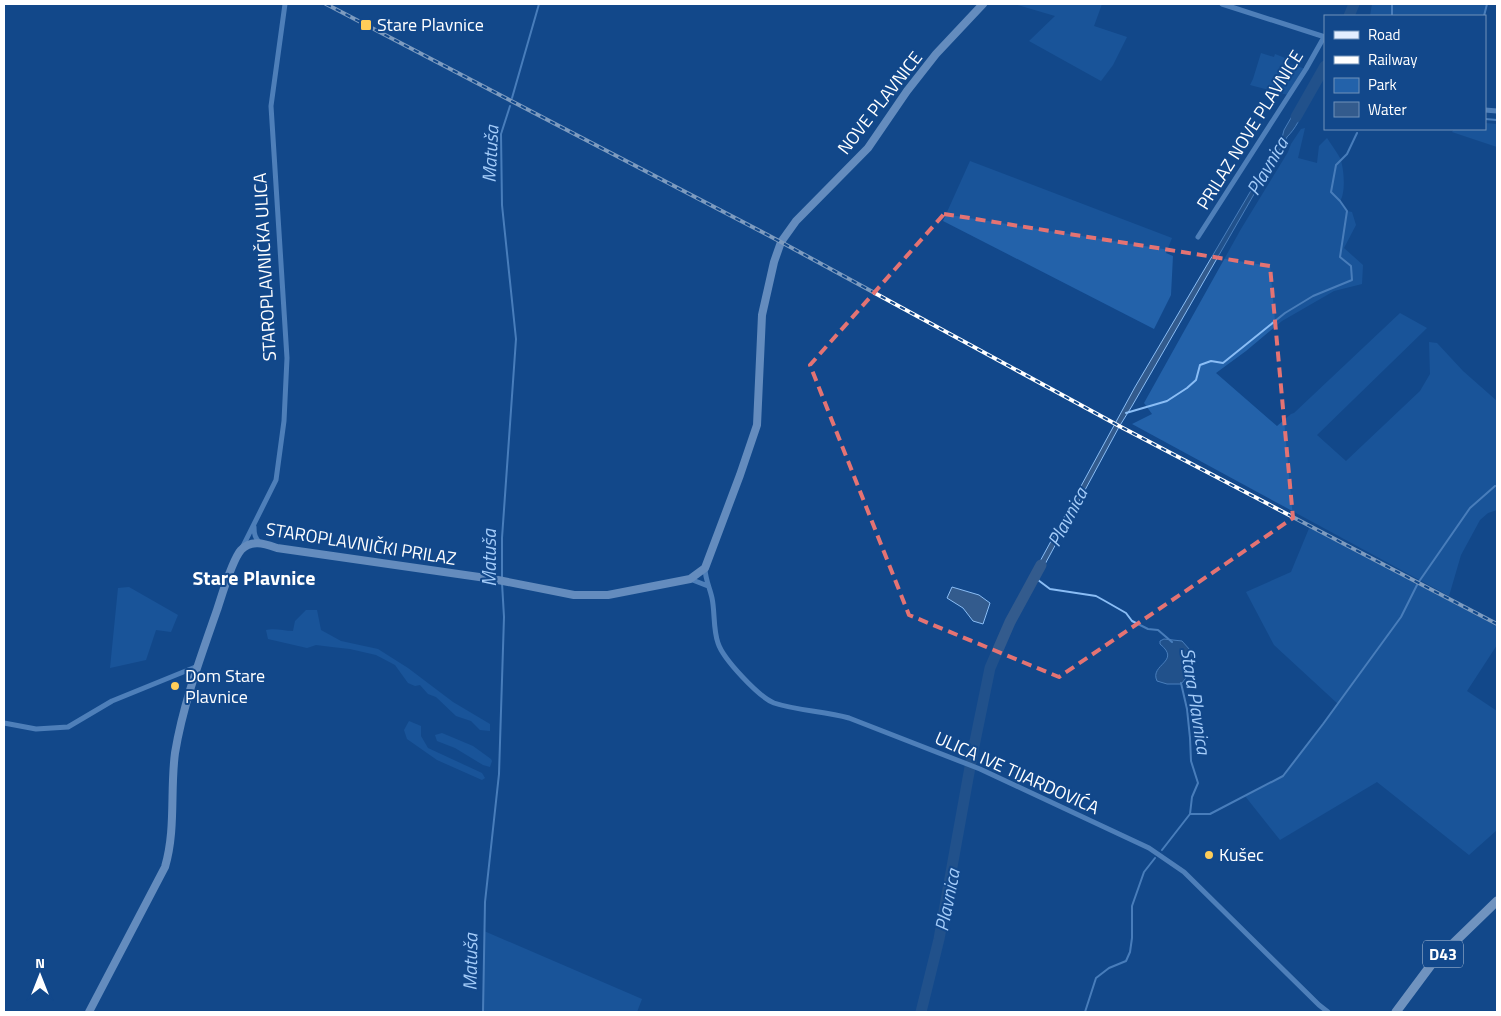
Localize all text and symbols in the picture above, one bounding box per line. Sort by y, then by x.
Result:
place label: Stare Plavnice [377,11,484,38]
legend [1324,15,1486,130]
marker: Stare Plavnice [359,18,373,32]
text: Road [1368,23,1400,46]
street label: NOVE PLAVNICE [831,45,929,160]
street label: PRILAZ NOVE PLAVNICE [1189,45,1310,215]
text: Railway [1368,48,1418,71]
text: Park [1368,73,1397,96]
text: Water [1368,98,1407,121]
water label: Matuša [474,123,506,183]
water label: Plavnica [1238,130,1296,200]
street label: STAROPLAVNIČKA ULICA [246,172,283,362]
water label: Plavnica [1039,481,1095,551]
street label: STAROPLAVNIČKI PRILAZ [264,515,458,572]
water label: Matuša [474,528,503,587]
district label: Stare Plavnice [193,562,315,593]
water label: Stara Plavnica [1174,646,1219,758]
place label: Dom Stare Plavnice [185,662,265,710]
marker: Dom Stare Plavnice [169,680,181,692]
street label: ULICA IVE TIJARDOVIĆA [931,724,1104,821]
place label: Kušec [1219,841,1264,868]
marker: Kušec [1203,849,1215,861]
water label: Plavnica [926,865,967,934]
water label: Matuša [455,932,485,991]
road number: D43 [1423,941,1463,968]
north arrow [15,951,65,1001]
text: N [35,952,45,973]

